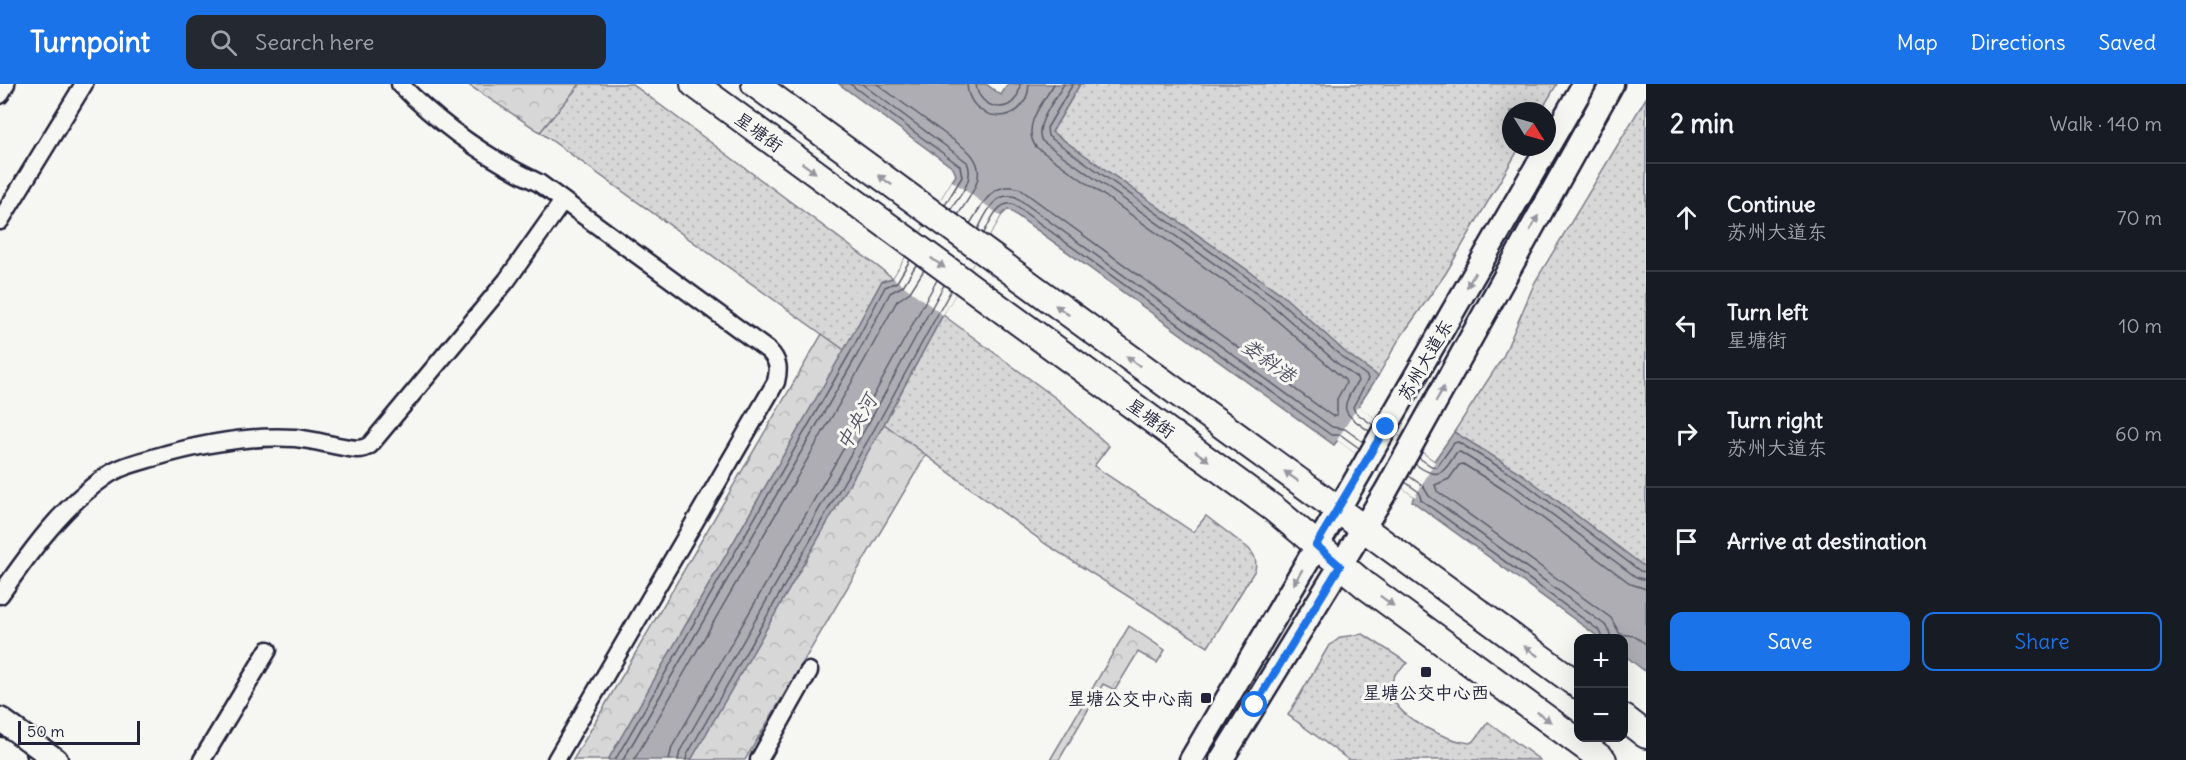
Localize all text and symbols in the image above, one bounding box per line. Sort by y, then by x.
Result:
search box [186,15,606,69]
text: Turnpoint [30,24,150,60]
icon: search [207,26,240,59]
text: Search here [255,28,374,56]
text: Map [1897,29,1938,56]
text: Directions [1971,29,2065,56]
text: Saved [2098,29,2156,56]
north arrow [1502,102,1556,156]
street label: 星塘街 [730,107,788,157]
text: 2 min [1670,107,1734,140]
text: Walk · 140 m [2049,111,2162,136]
one-way arrow [800,162,816,174]
one-way arrow [877,174,893,186]
text: Continue [1727,190,1816,218]
icon: ahead [1670,201,1703,234]
text: 70 m [2117,205,2162,230]
one-way arrow [1529,214,1539,231]
text: 苏州大道东 [1727,219,1827,244]
one-way arrow [929,257,945,269]
one-way arrow [1465,272,1476,288]
text: Turn left [1727,298,1808,326]
one-way arrow [1055,304,1071,316]
icon: left [1670,309,1703,342]
text: 10 m [2119,313,2162,338]
street label: 苏州大道东 [1393,315,1457,405]
text: 星塘街 [1727,327,1787,352]
water label: 娄斜港 [1237,332,1302,389]
one-way arrow [1125,355,1141,367]
one-way arrow [1435,385,1445,402]
water label: 中央河 [830,387,883,454]
street label: 星塘街 [1122,393,1180,443]
text: Turn right [1727,406,1823,434]
route end [1372,413,1398,439]
icon: right [1670,417,1703,450]
text: 60 m [2115,421,2162,446]
text: 苏州大道东 [1727,435,1827,460]
one-way arrow [1194,450,1210,462]
one-way arrow [1283,470,1298,482]
icon: arrive [1670,525,1703,558]
text: Arrive at destination [1727,527,1927,555]
one-way arrow [1292,569,1303,585]
one-way arrow [1378,595,1394,607]
button: Save [1670,612,1910,671]
button: Share [1922,612,2162,671]
map controls [1574,634,1628,742]
button: + [1574,634,1628,688]
one-way arrow [1524,645,1539,657]
marker: 星塘公交中心西 [1419,665,1433,679]
place label: 星塘公交中心西 [1363,681,1489,704]
place label: 星塘公交中心南 [1068,687,1194,710]
button: − [1574,688,1628,742]
marker: 星塘公交中心南 [1199,691,1213,705]
route start [1241,691,1267,717]
one-way arrow [1535,711,1551,723]
scale bar [18,718,140,746]
text: 50 m [27,721,65,741]

